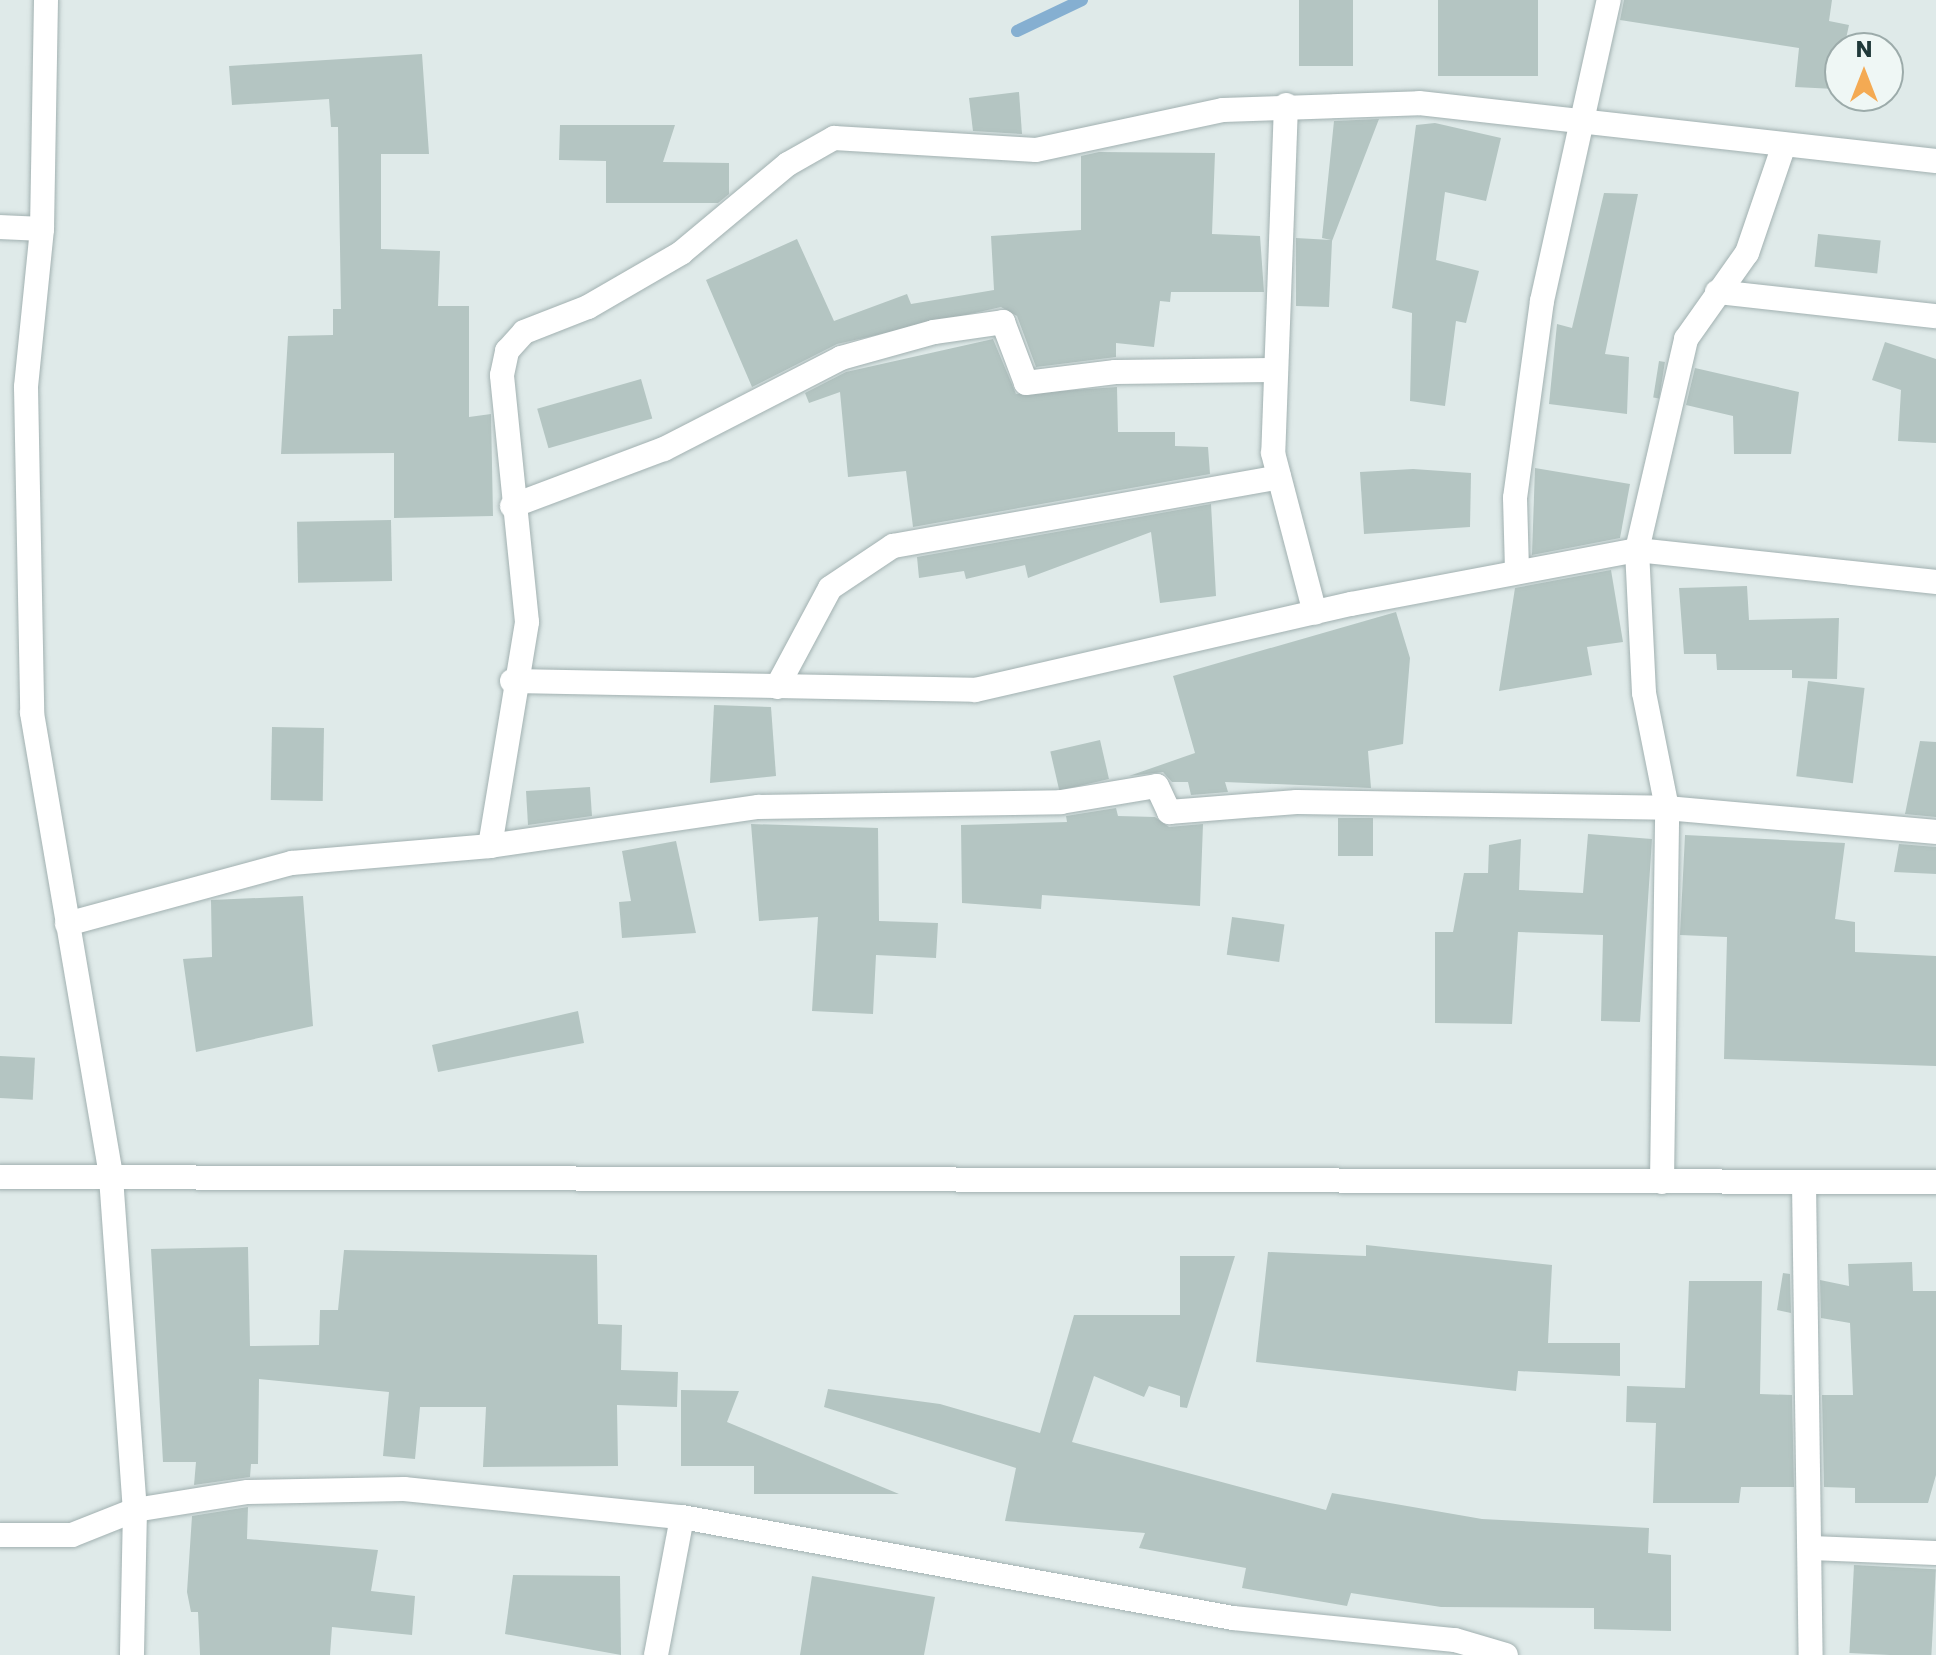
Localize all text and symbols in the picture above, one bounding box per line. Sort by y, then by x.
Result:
north arrow [1824,32,1904,112]
text: N [1856,34,1872,65]

